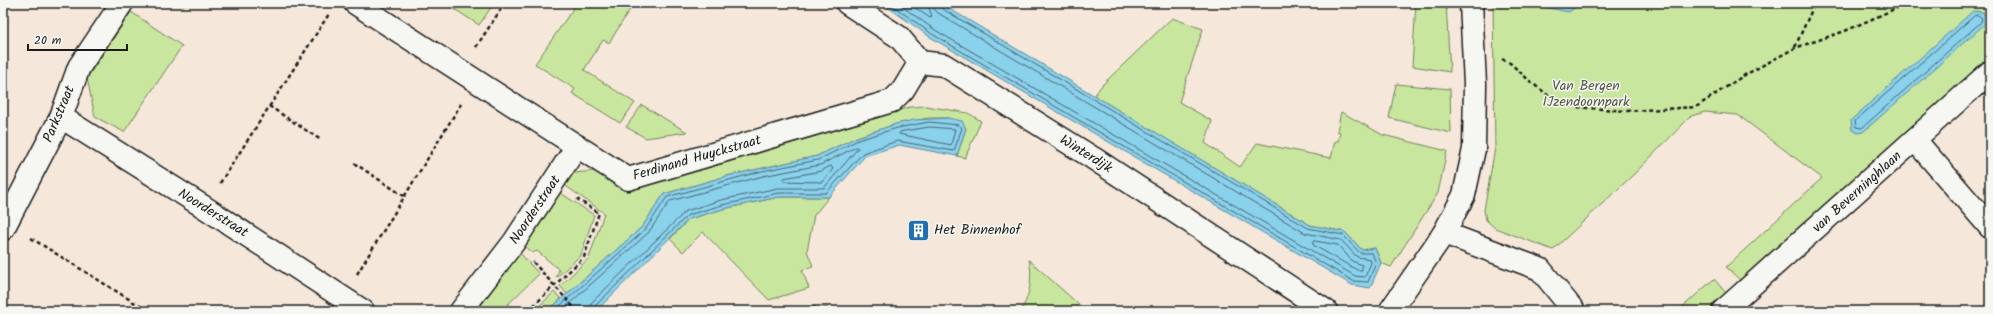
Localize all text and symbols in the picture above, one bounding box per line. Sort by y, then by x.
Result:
scale bar [28,26,127,52]
text: 20 m [34,31,62,50]
park label: Van Bergen IJzendoornpark [1542,75,1630,113]
street label: Parkstraat [37,82,81,146]
street label: Ferdinand Huyckstraat [630,129,764,187]
street label: Winterdijk [1055,129,1117,179]
street label: van Beverninghlaan [1807,146,1907,238]
street label: Noorderstraat [504,171,567,249]
street label: Noorderstraat [174,183,253,244]
building icon: Het Binnenhof [905,217,931,243]
place label: Het Binnenhof [934,219,1022,241]

